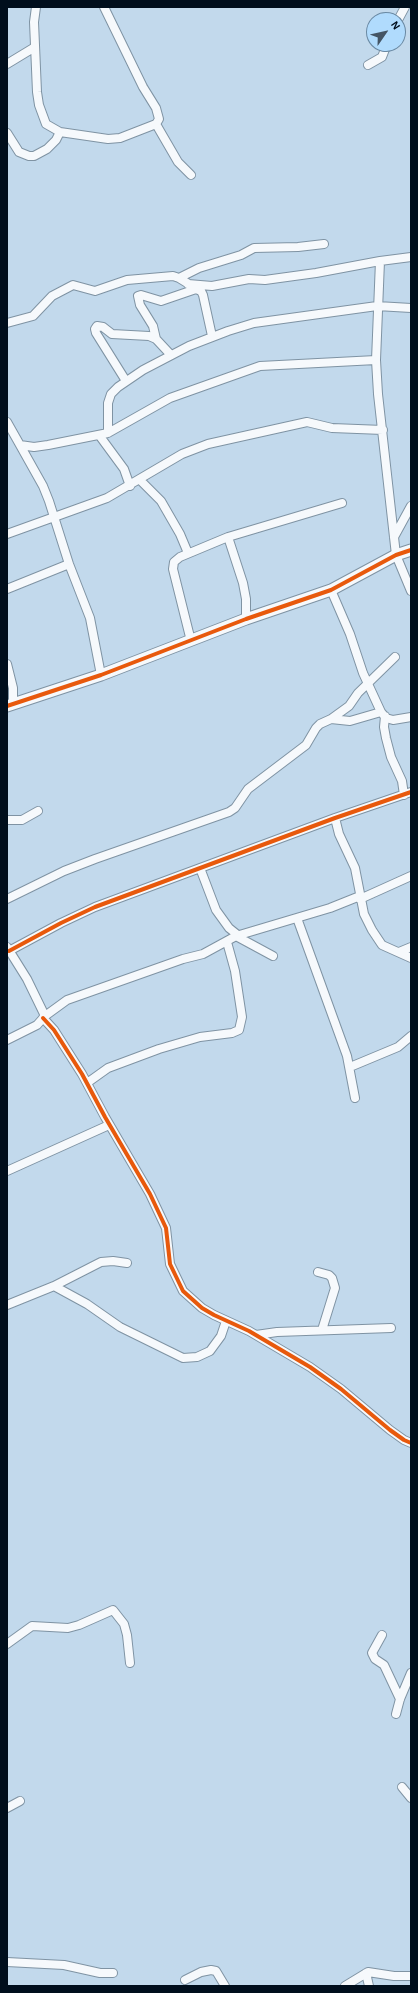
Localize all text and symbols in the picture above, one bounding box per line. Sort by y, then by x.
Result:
north arrow [366,12,406,52]
text: N [389,19,402,32]

